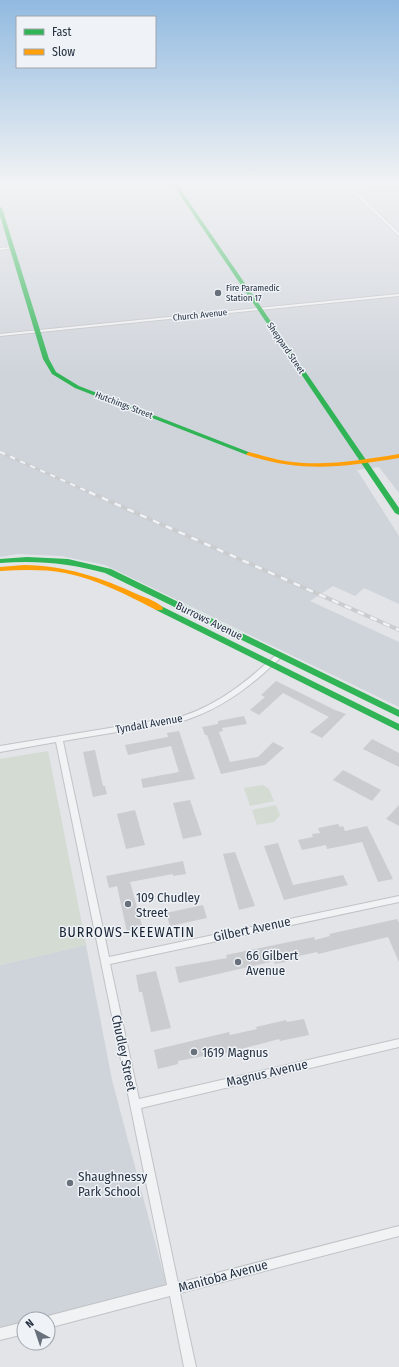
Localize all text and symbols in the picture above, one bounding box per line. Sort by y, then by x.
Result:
legend [16,16,156,68]
text: Fast [52,25,71,39]
text: Slow [52,45,75,59]
place label: Fire Paramedic Station 17 [226,283,280,303]
marker: Fire Paramedic Station 17 [213,288,223,298]
street label: Church Avenue [172,307,228,323]
street label: Sheppard Street [265,321,307,376]
street label: Hutchings Street [94,389,154,421]
street label: Burrows Avenue [174,599,244,643]
street label: Tyndall Avenue [114,712,184,736]
place label: 109 Chudley Street [136,890,200,920]
marker: 109 Chudley Street [123,899,133,909]
street label: Gilbert Avenue [212,914,292,944]
district label: BURROWS–KEEWATIN [59,924,195,941]
place label: 66 Gilbert Avenue [246,948,299,978]
marker: 66 Gilbert Avenue [233,957,243,967]
street label: Chudley Street [109,1013,140,1093]
place label: 1619 Magnus [202,1045,269,1060]
marker: 1619 Magnus [189,1047,199,1057]
street label: Magnus Avenue [225,1056,309,1090]
place label: Shaughnessy Park School [78,1169,147,1199]
marker: Shaughnessy Park School [65,1178,75,1188]
street label: Manitoba Avenue [177,1257,269,1295]
north arrow [16,1311,56,1351]
text: N [23,1317,37,1331]

